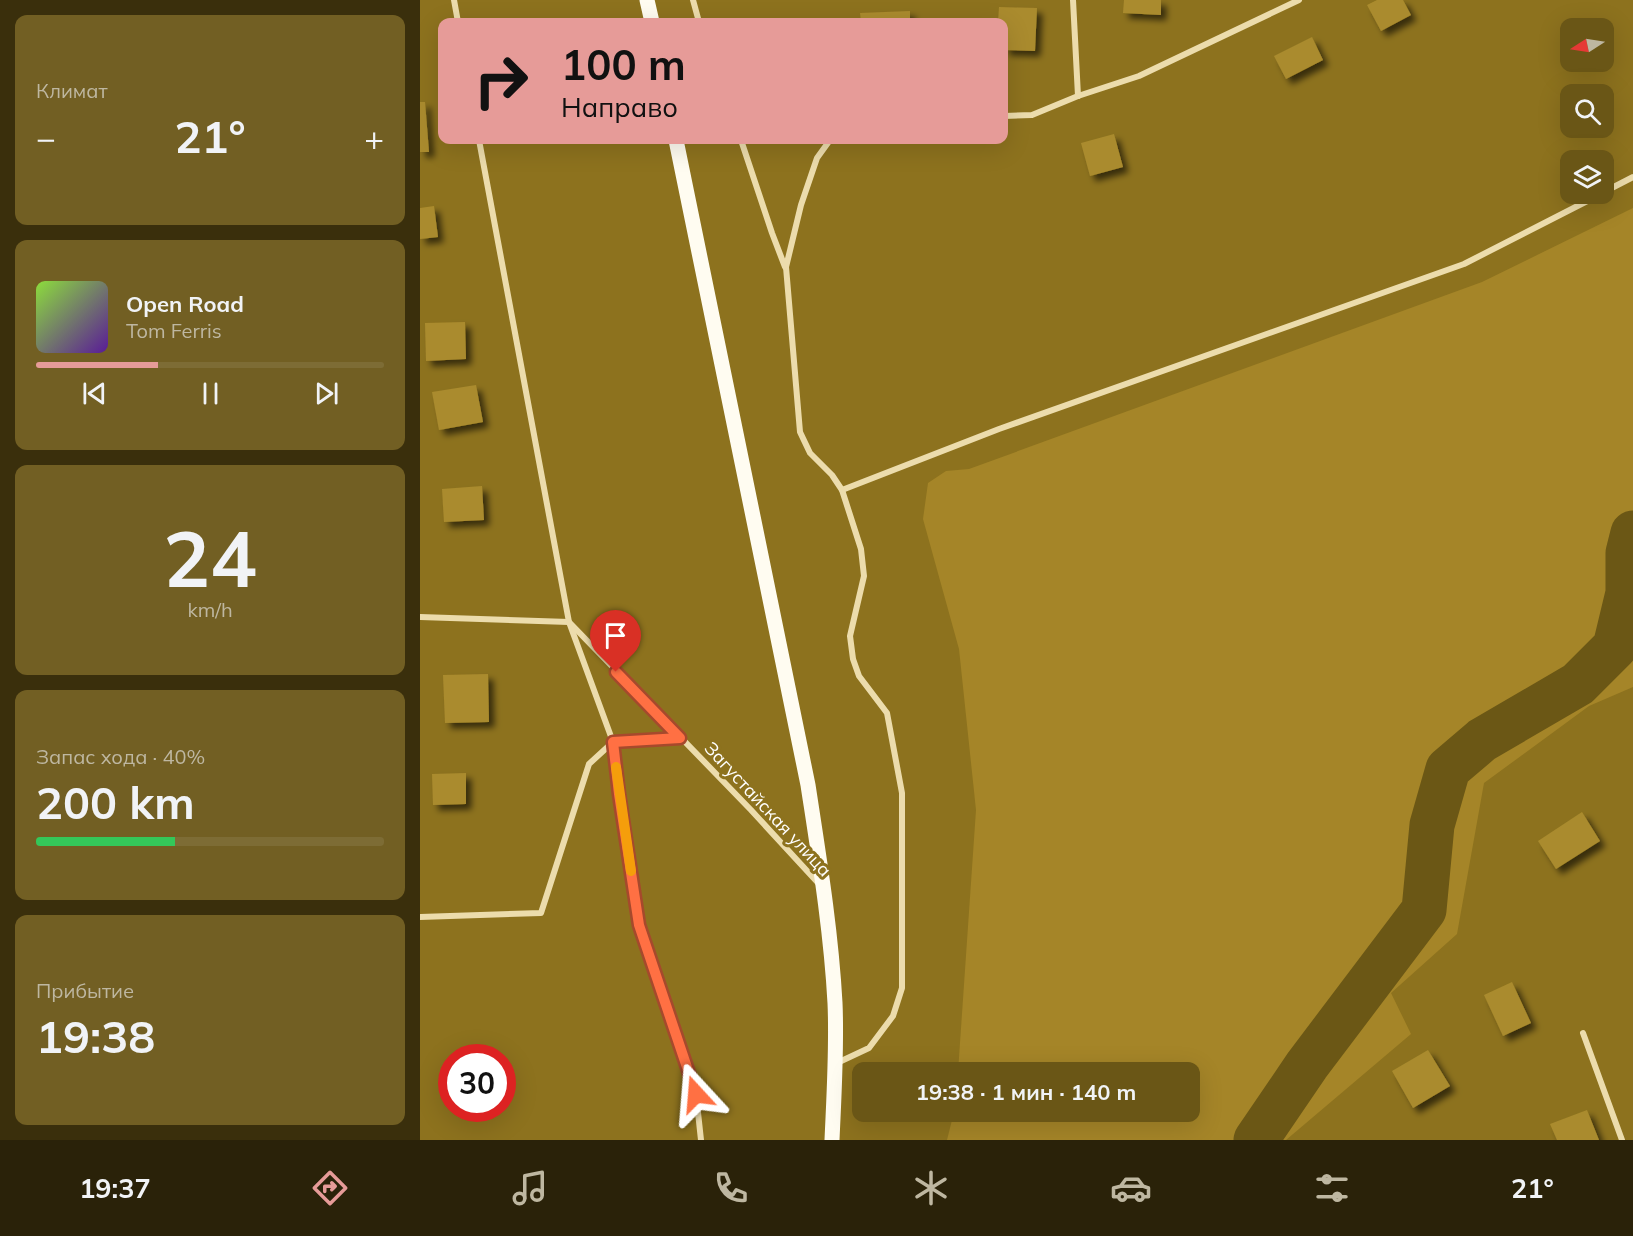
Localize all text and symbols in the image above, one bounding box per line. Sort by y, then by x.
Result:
north arrow [1560,18,1614,72]
map controls [1560,18,1614,204]
text: 100 m [561,38,686,91]
icon: right [462,42,540,120]
text: Климат [36,78,108,103]
button: search [1560,84,1614,138]
text: Направо [561,90,678,124]
text: 21° [174,108,246,164]
text: − [36,117,56,158]
text: + [364,117,384,158]
button: layers [1560,150,1614,204]
text: Open Road [126,290,244,318]
text: Tom Ferris [126,318,222,343]
icon: previous [78,377,111,410]
icon: pause [194,377,227,410]
icon: next [310,377,343,410]
text: 24 [163,509,257,607]
text: km/h [187,597,233,622]
pin [590,610,641,672]
icon: arrive [599,619,632,652]
street label: Загустайская улица [700,737,836,881]
text: Запас хода · 40% [36,744,205,769]
text: 200 km [36,774,195,830]
text: Прибытие [36,978,134,1003]
text: 19:38 [36,1008,155,1064]
speed limit sign: 30 [438,1044,516,1122]
position arrow [664,1062,728,1126]
text: 19:38 · 1 мин · 140 m [916,1078,1136,1106]
icon: directions [309,1167,351,1209]
icon: music [509,1167,551,1209]
icon: phone [710,1167,752,1209]
icon: climate [910,1167,952,1209]
icon: car [1110,1167,1152,1209]
icon: filters [1311,1167,1353,1209]
text: 19:37 [79,1171,151,1205]
text: 21° [1511,1171,1554,1205]

